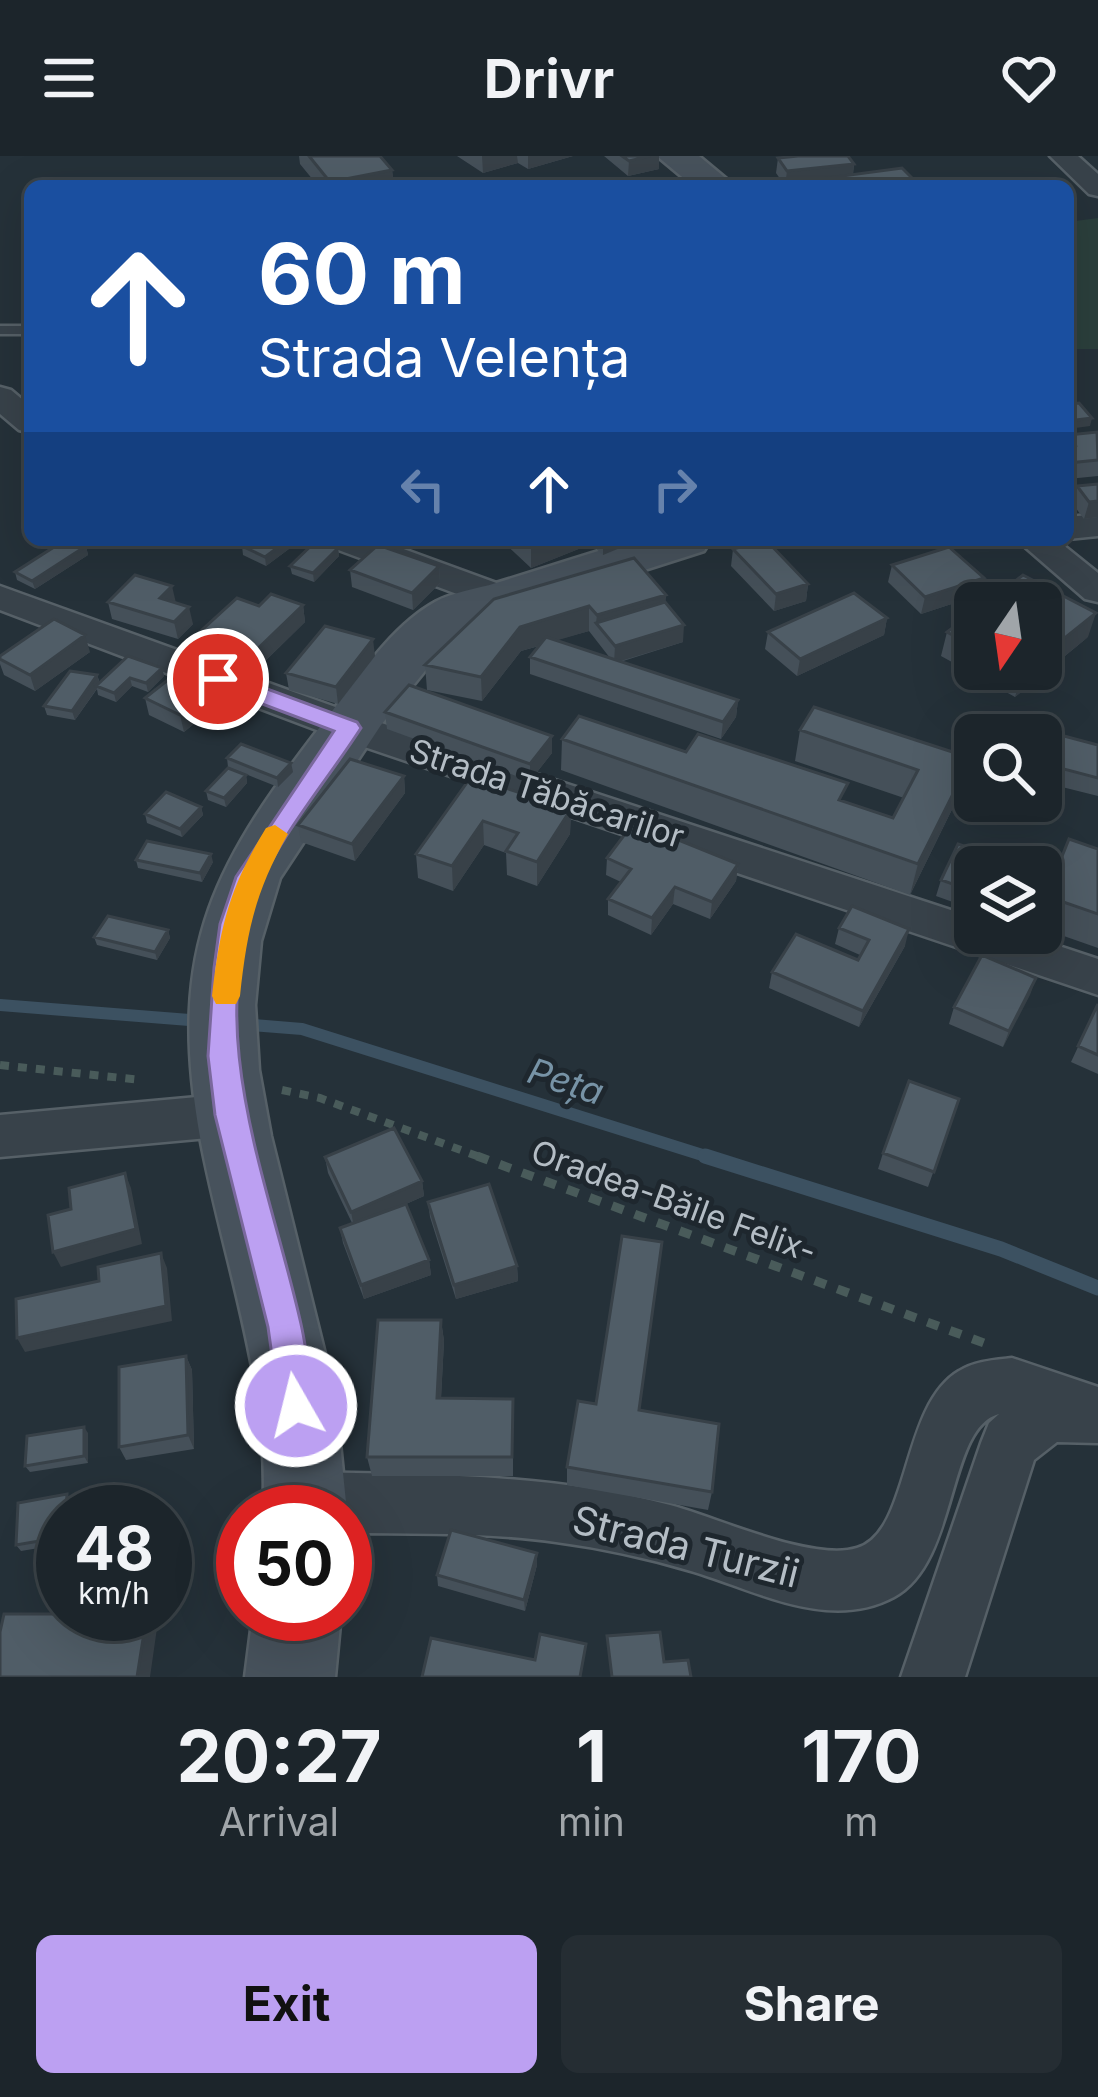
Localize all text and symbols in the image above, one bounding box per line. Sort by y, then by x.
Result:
icon: menu [36,45,102,111]
icon: heart [996,45,1062,111]
text: Drivr [484,46,614,111]
text: 60 m [258,223,466,324]
icon: ahead [60,228,216,384]
text: Strada Velența [258,325,630,390]
icon: left [390,456,456,522]
icon: ahead [516,456,582,522]
icon: right [642,456,708,522]
north arrow [954,582,1062,690]
map controls [954,582,1062,954]
pin [167,628,269,730]
icon: arrive [185,646,251,712]
button: search [954,714,1062,822]
street label: Strada Tăbăcarilor [405,730,689,856]
button: layers [954,846,1062,954]
water label: Peța [523,1048,609,1114]
street label: Oradea-Băile Felix- [526,1131,822,1271]
position arrow [233,1343,359,1469]
speed limit sign: 50 [216,1485,372,1641]
street label: Strada Turzii [568,1495,804,1597]
text: 48 [74,1512,154,1584]
text: km/h [78,1575,150,1611]
text: 20:27 [176,1712,382,1799]
text: 1 [576,1712,607,1799]
text: 170 [801,1712,922,1799]
text: Arrival [219,1798,339,1845]
text: min [558,1798,625,1845]
text: m [844,1798,878,1845]
button: Exit [36,1935,537,2073]
button: Share [561,1935,1062,2073]

